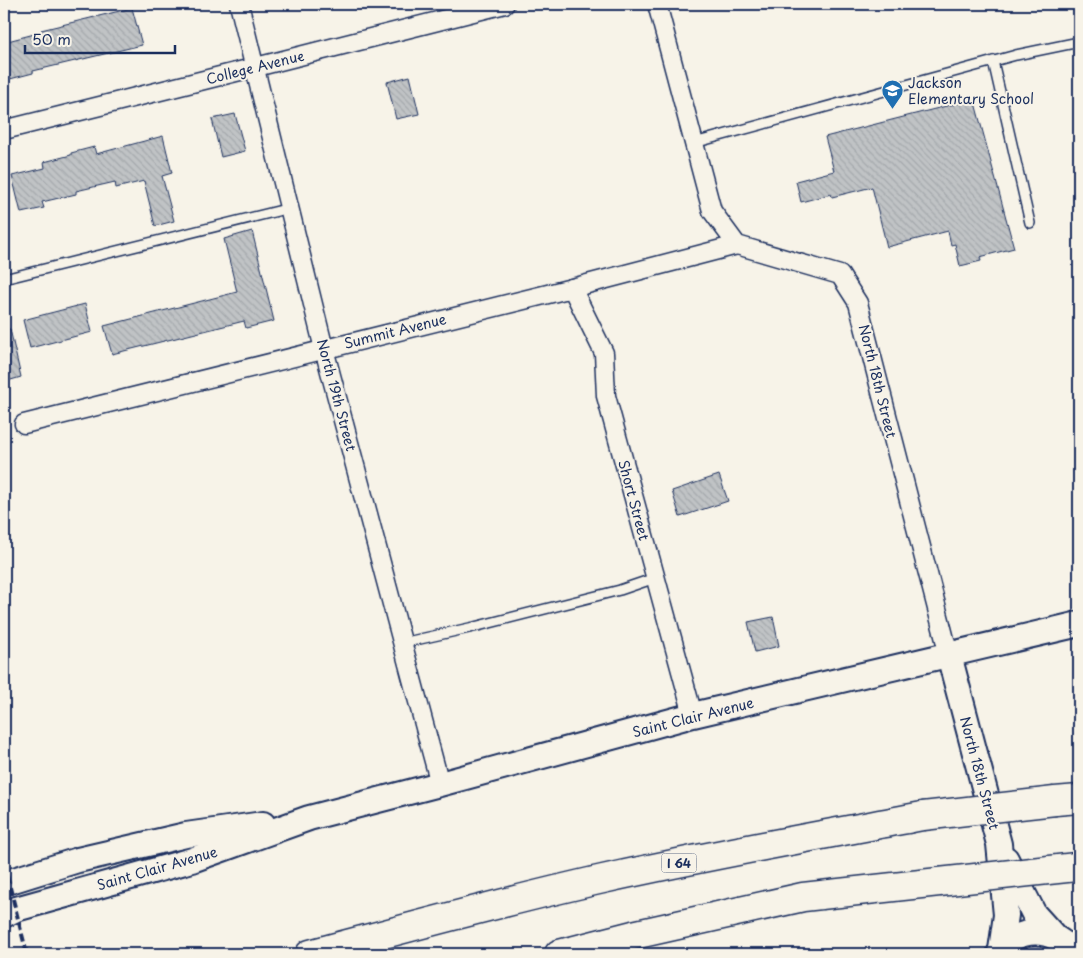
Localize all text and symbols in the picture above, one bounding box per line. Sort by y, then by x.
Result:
scale bar [25,22,175,54]
text: 50 m [32,27,71,50]
street label: College Avenue [204,45,306,89]
place label: Jackson Elementary School [908,72,1034,109]
school or university icon: Jackson Elementary School [880,78,904,109]
street label: Summit Avenue [342,308,449,354]
street label: North 18th Street [854,322,902,440]
street label: North 19th Street [312,337,362,454]
street label: Short Street [613,457,655,543]
street label: Saint Clair Avenue [630,692,756,742]
street label: North 18th Street [955,714,1005,832]
street label: Saint Clair Avenue [94,841,220,895]
road number: I 64 [662,854,696,872]

